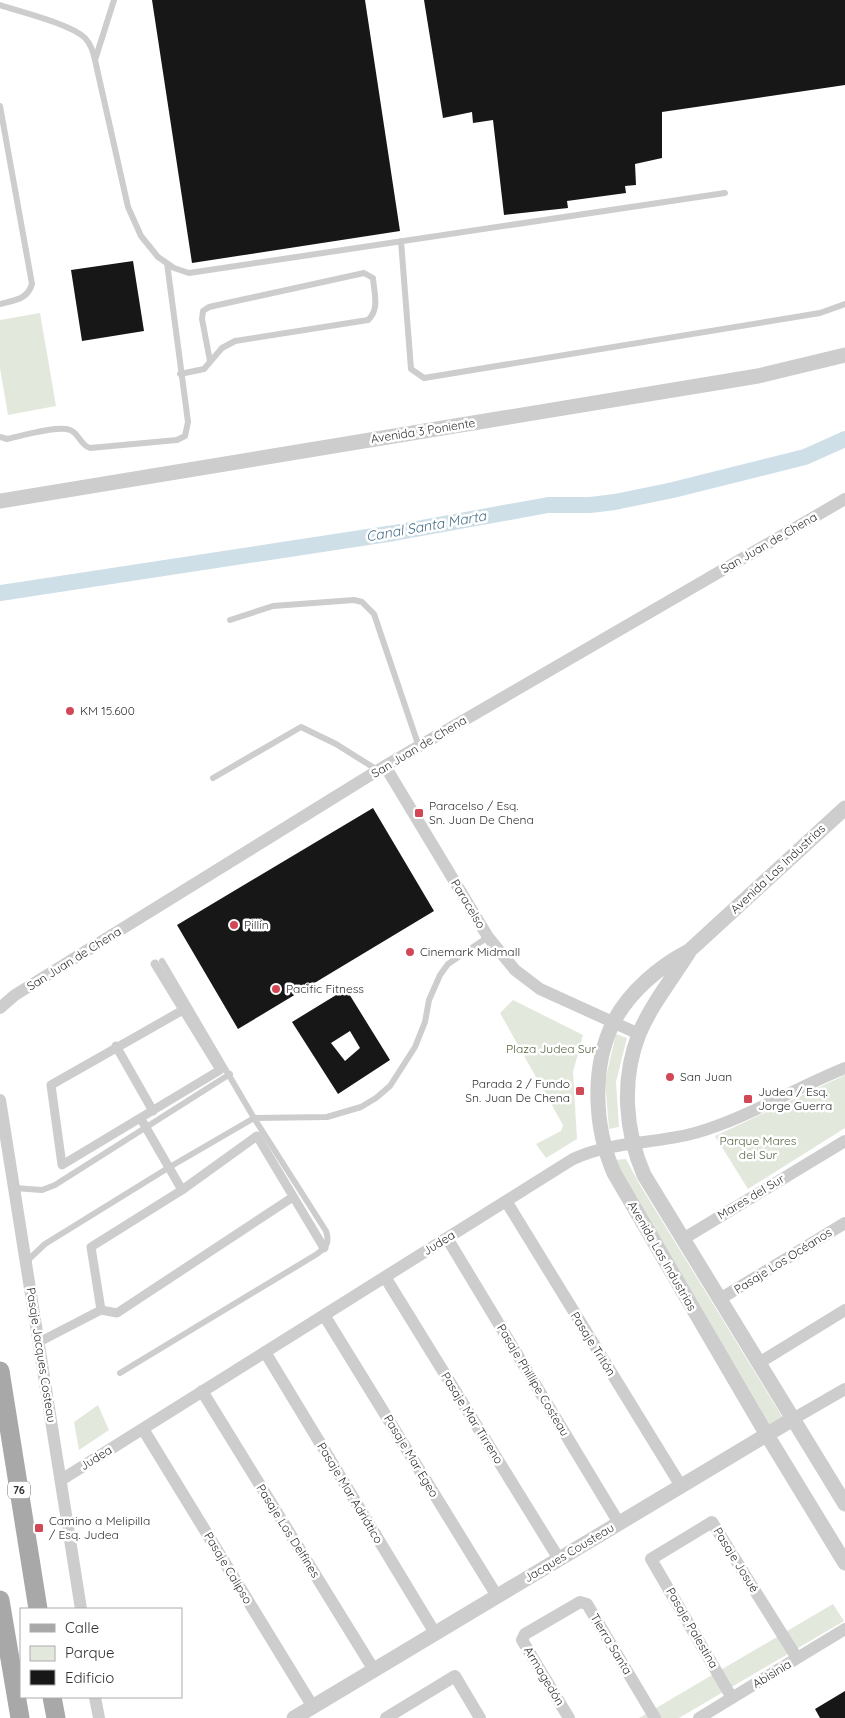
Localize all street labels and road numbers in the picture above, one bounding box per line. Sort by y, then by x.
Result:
street label: Avenida 3 Poniente [370,415,476,446]
street label: San Juan de Chena [718,509,819,576]
street label: San Juan de Chena [368,712,469,781]
street label: Avenida Las Industrias [727,820,829,917]
street label: Paracelso [448,876,489,931]
street label: San Juan de Chena [24,924,124,994]
street label: Mares del Sur [715,1171,787,1222]
street label: Avenida Las Industrias [625,1198,700,1314]
street label: Pasaje Los Océanos [731,1224,835,1297]
street label: Judea [420,1227,458,1258]
street label: Pasaje Jacques Costeau [23,1286,60,1423]
street label: Pasaje Tritón [568,1309,619,1379]
street label: Pasaje Phillipe Costeau [494,1321,573,1439]
street label: Pasaje Mar Tirreno [438,1369,507,1466]
street label: Pasaje Mar Egeo [381,1412,442,1500]
street label: Pasaje Mar Adriático [314,1439,387,1546]
street label: Judea [77,1442,115,1473]
street label: Pasaje Los Delfines [254,1481,324,1581]
road number: 76 [8,1482,30,1498]
street label: Jacques Cousteau [521,1520,617,1585]
street label: Pasaje Josué [710,1524,763,1595]
street label: Pasaje Calipso [201,1529,256,1606]
street label: Pasaje Palestina [663,1585,722,1671]
street label: Tierra Santa [587,1611,636,1677]
street label: Armagedón [521,1644,568,1708]
street label: Abisinia [750,1656,794,1691]

